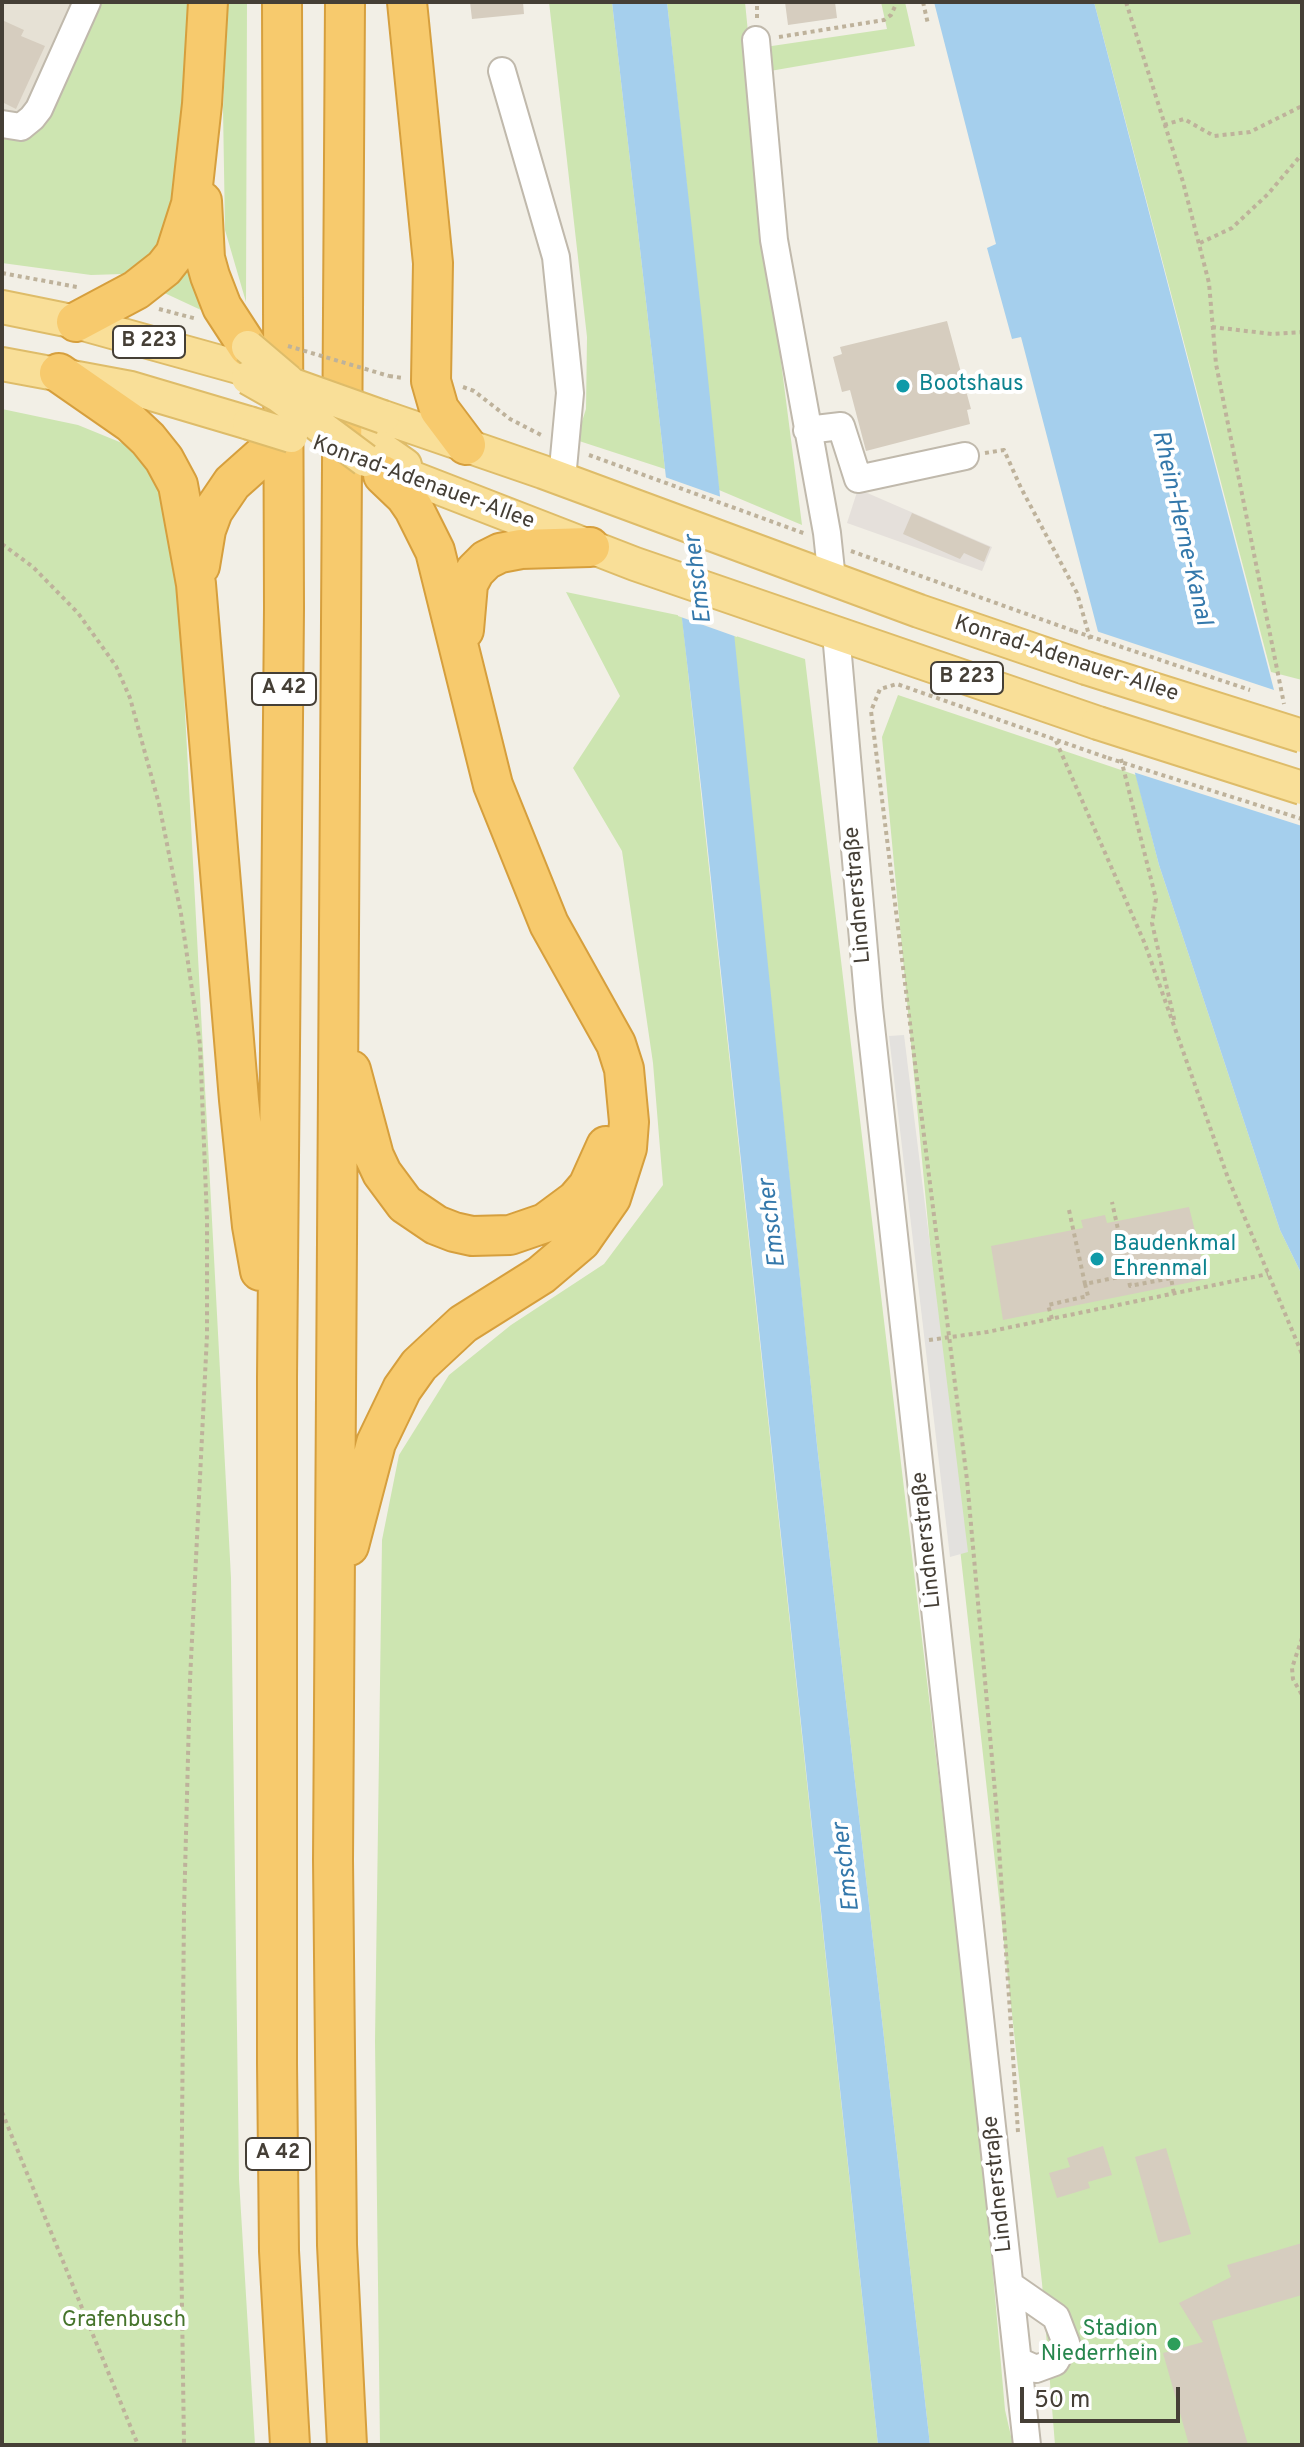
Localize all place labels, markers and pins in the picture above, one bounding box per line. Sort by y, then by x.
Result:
place label: Bootshaus [919,373,1024,399]
marker: Bootshaus [894,377,912,395]
place label: Baudenkmal Ehrenmal [1113,1233,1236,1284]
marker: Baudenkmal Ehrenmal [1088,1250,1106,1268]
place label: Stadion Niederrhein [1041,2318,1158,2370]
marker: Stadion Niederrhein [1165,2335,1183,2353]

